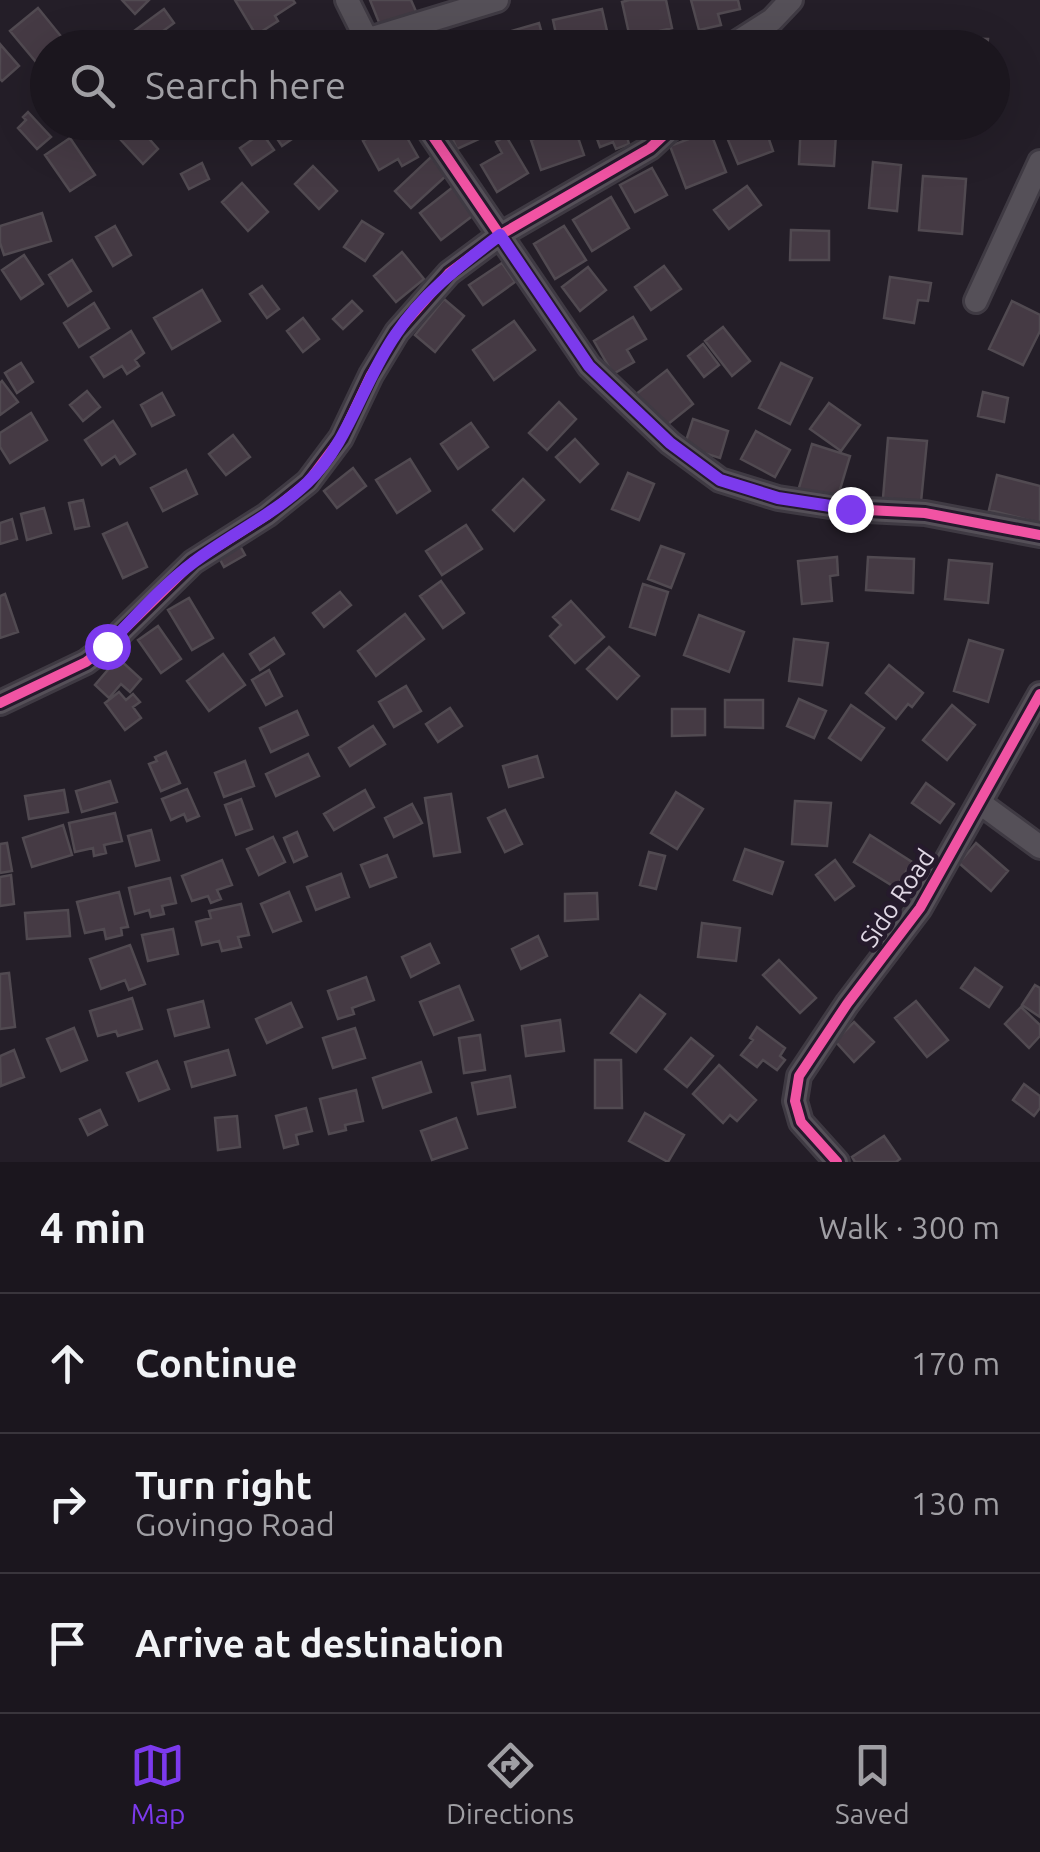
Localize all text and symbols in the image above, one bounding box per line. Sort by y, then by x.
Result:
search box [30,30,1010,140]
icon: search [65,58,120,113]
text: Search here [145,64,346,106]
route end [828,487,874,533]
route start [85,624,131,670]
street label: Sido Road [854,844,940,952]
text: 4 min [40,1204,146,1251]
text: Walk · 300 m [818,1209,1000,1245]
icon: ahead [40,1336,95,1391]
text: Continue [135,1342,297,1384]
text: 170 m [911,1345,1000,1381]
text: Turn right [135,1464,312,1506]
icon: right [40,1476,95,1531]
text: 130 m [911,1485,1000,1521]
text: Govingo Road [135,1506,335,1542]
icon: arrive [40,1616,95,1671]
text: Arrive at destination [135,1622,504,1664]
tab: Map [130,1738,186,1829]
tab: Directions [446,1738,574,1829]
tab: Saved [835,1738,910,1829]

